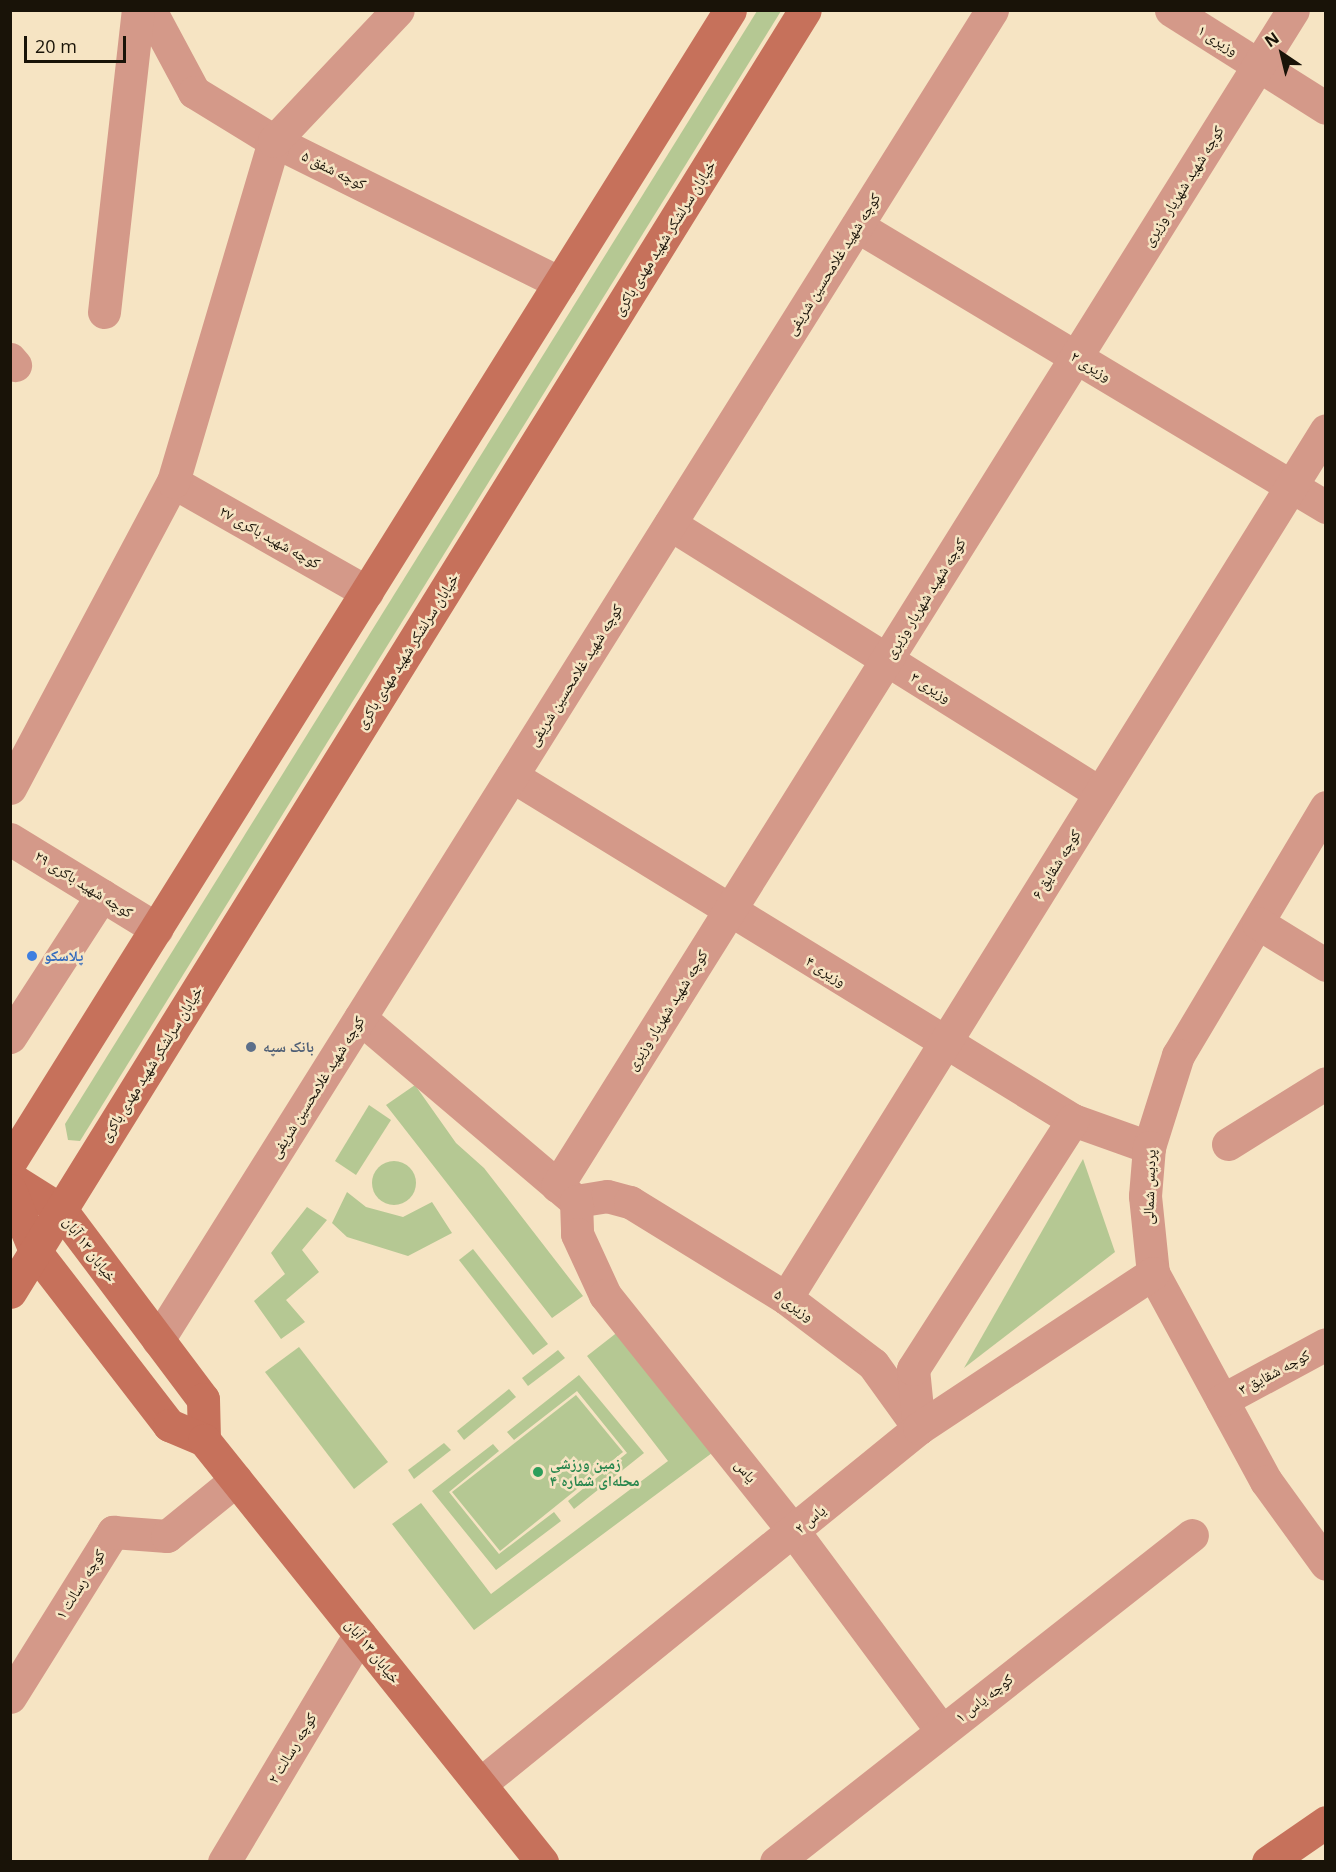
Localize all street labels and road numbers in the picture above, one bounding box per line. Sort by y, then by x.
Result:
street label: وزیری ۱ [1195,21,1241,59]
street label: کوچه شهید شهریار وزیری [1139,122,1227,250]
street label: کوچه شفق ۵ [299,147,369,193]
street label: خیابان سرلشکر شهید مهدی باکری [609,157,719,319]
street label: کوچه شهید غلامحسین شریفی [782,190,884,338]
street label: وزیری ۲ [1068,347,1114,385]
street label: کوچه شهید باکری ۲۷ [217,502,323,572]
street label: کوچه شهید شهریار وزیری [881,534,969,662]
street label: خیابان سرلشکر شهید مهدی باکری [352,570,462,732]
street label: کوچه شهید غلامحسین شریفی [524,601,626,749]
street label: وزیری ۳ [908,668,954,706]
street label: کوچه شقایق ۶ [1028,826,1084,902]
street label: کوچه شهید باکری ۲۹ [32,847,136,921]
street label: کوچه شهید شهریار وزیری [623,946,711,1074]
street label: وزیری ۴ [803,952,849,990]
street label: خیابان سرلشکر شهید مهدی باکری [96,983,206,1145]
street label: کوچه شهید غلامحسین شریفی [266,1013,368,1161]
street label: پردیس شمالی [1139,1149,1159,1225]
street label: خیابان ۱۳ آبان [60,1213,120,1285]
street label: وزیری ۵ [771,1285,817,1325]
street label: کوچه شقایق ۳ [1235,1346,1313,1398]
street label: یاس [731,1456,761,1486]
street label: یاس ۲ [791,1501,829,1537]
street label: کوچه رسالت ۱ [51,1546,109,1622]
street label: خیابان ۱۳ آبان [342,1615,404,1687]
street label: کوچه یاس ۱ [952,1670,1016,1726]
street label: کوچه رسالت ۲ [264,1710,320,1786]

